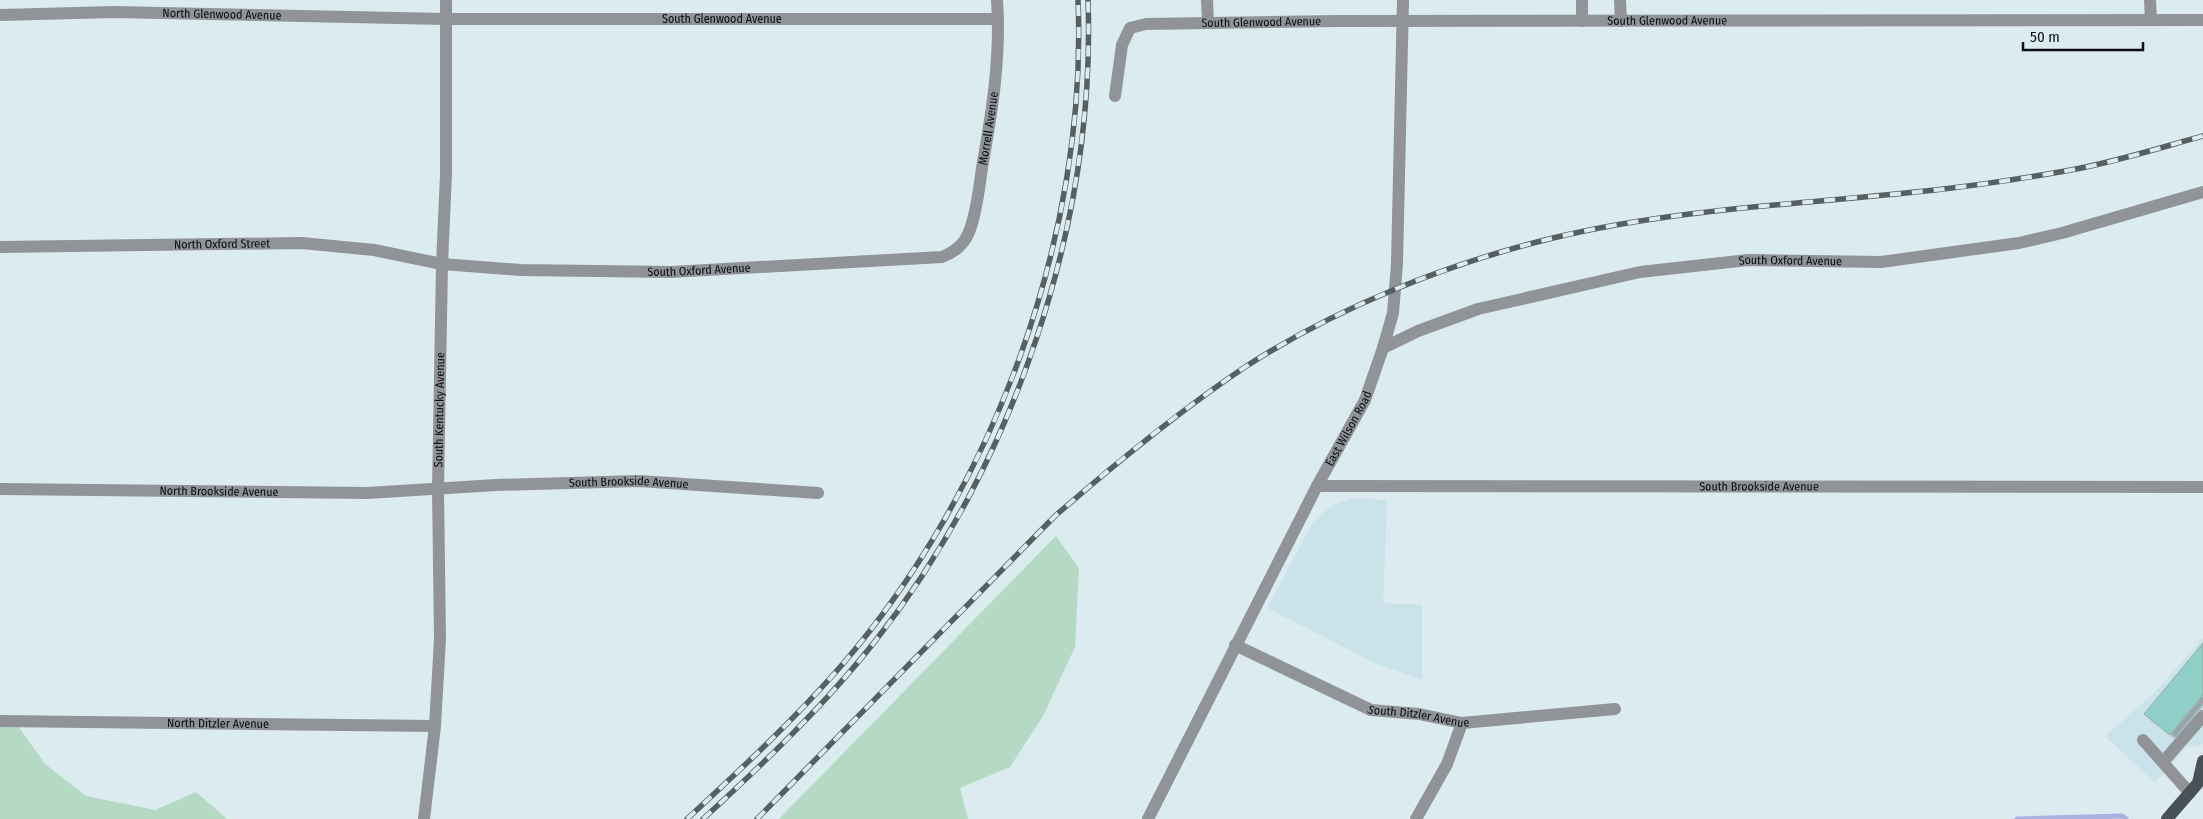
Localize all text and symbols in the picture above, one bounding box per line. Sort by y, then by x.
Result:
street label: North Glenwood Avenue [162,6,282,23]
street label: South Glenwood Avenue [662,12,782,26]
street label: South Glenwood Avenue [1201,14,1321,30]
street label: South Glenwood Avenue [1607,14,1727,28]
scale bar [2023,20,2143,52]
text: 50 m [2030,28,2060,46]
street label: Morrell Avenue [976,91,1001,166]
street label: North Oxford Street [174,236,270,252]
street label: South Oxford Avenue [1738,253,1842,268]
street label: South Oxford Avenue [647,261,751,279]
street label: South Kentucky Avenue [431,352,447,468]
street label: East Wilson Road [1322,389,1375,469]
street label: South Brookside Avenue [569,474,689,491]
street label: South Brookside Avenue [1699,479,1819,494]
street label: North Brookside Avenue [159,484,279,499]
street label: South Ditzler Avenue [1365,702,1470,730]
street label: North Ditzler Avenue [167,716,269,731]

